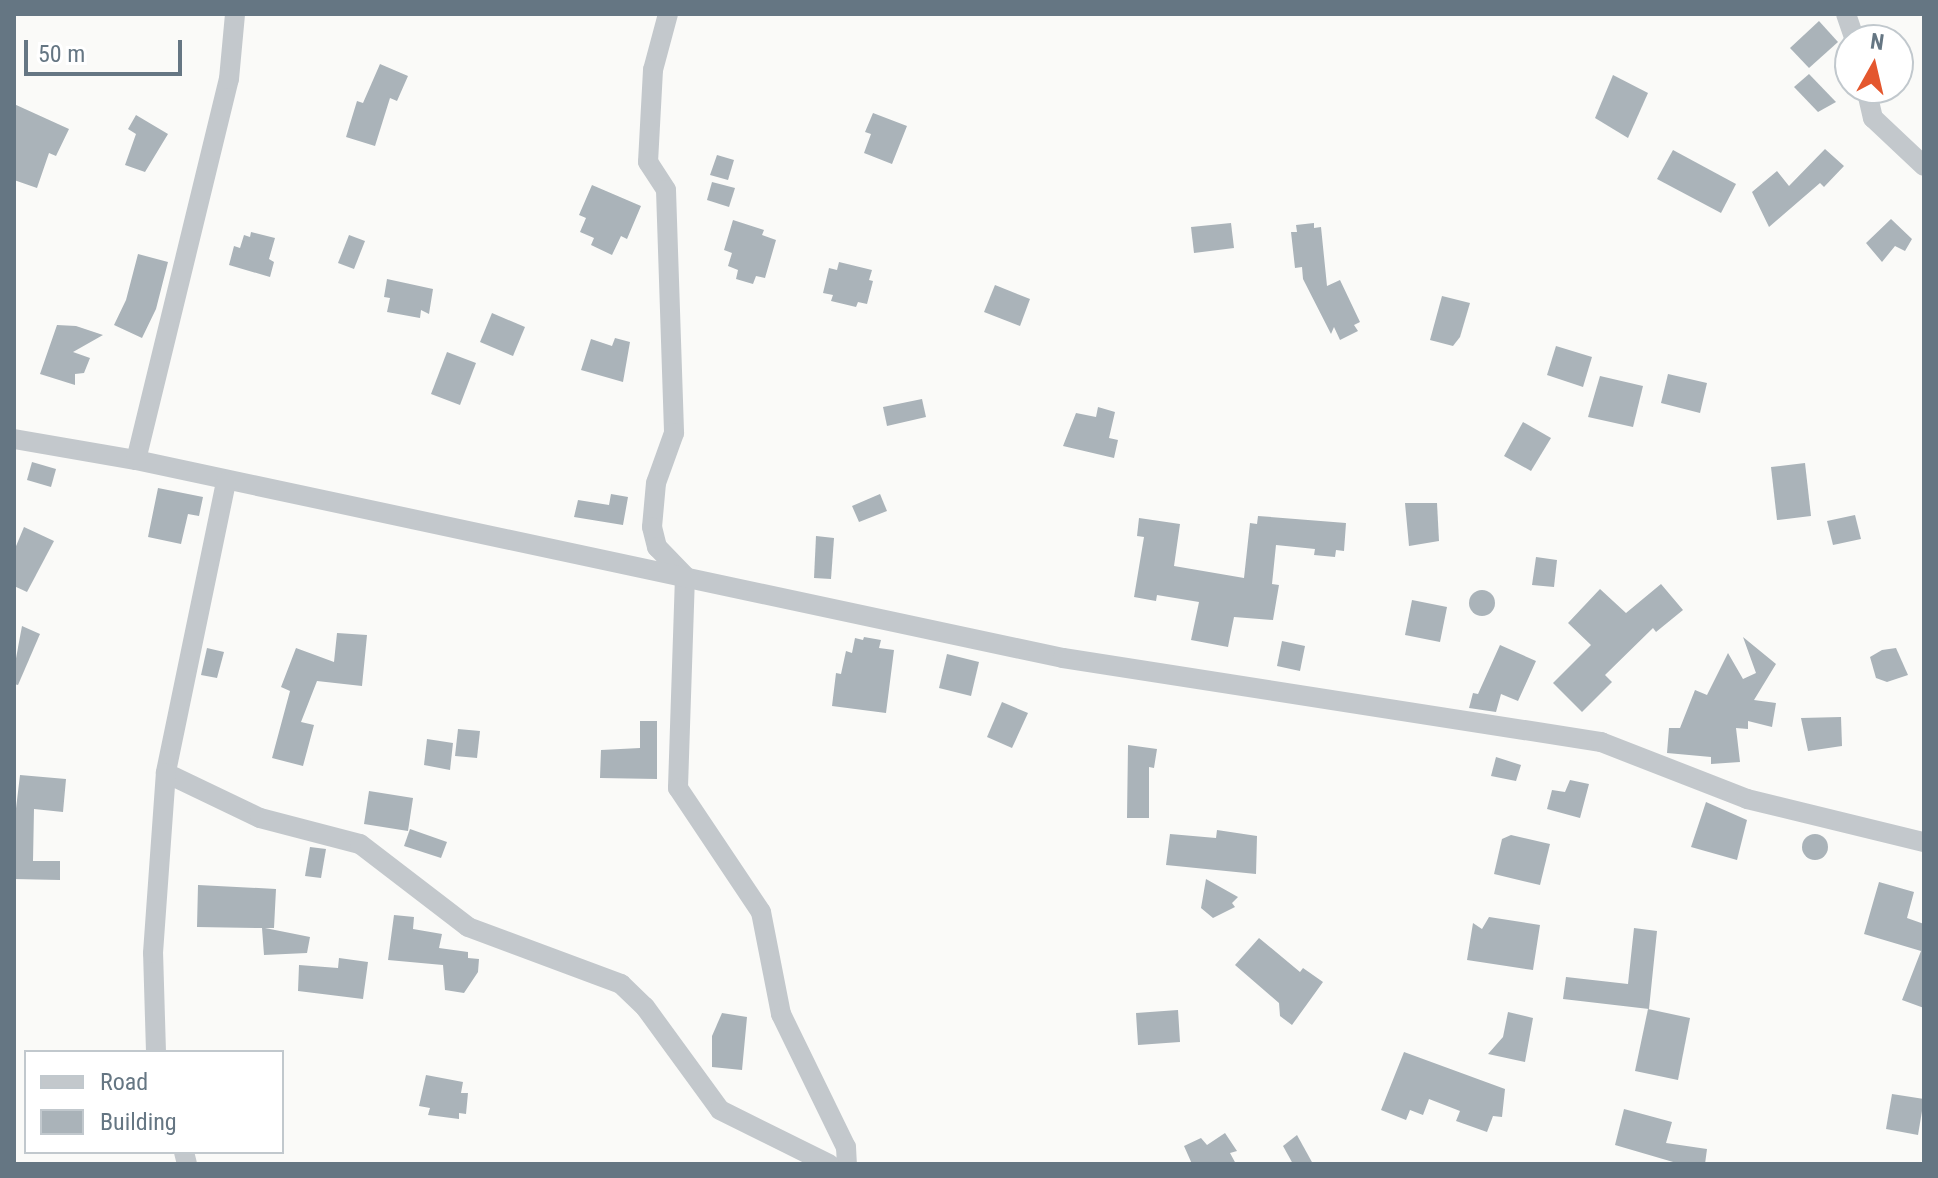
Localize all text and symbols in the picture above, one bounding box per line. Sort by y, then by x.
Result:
scale bar [28,24,186,74]
north arrow [1834,24,1914,104]
text: N [1869,28,1886,55]
text: 50 m [38,40,85,68]
legend [24,1050,284,1154]
text: Road [100,1068,148,1096]
text: Building [100,1108,177,1136]

